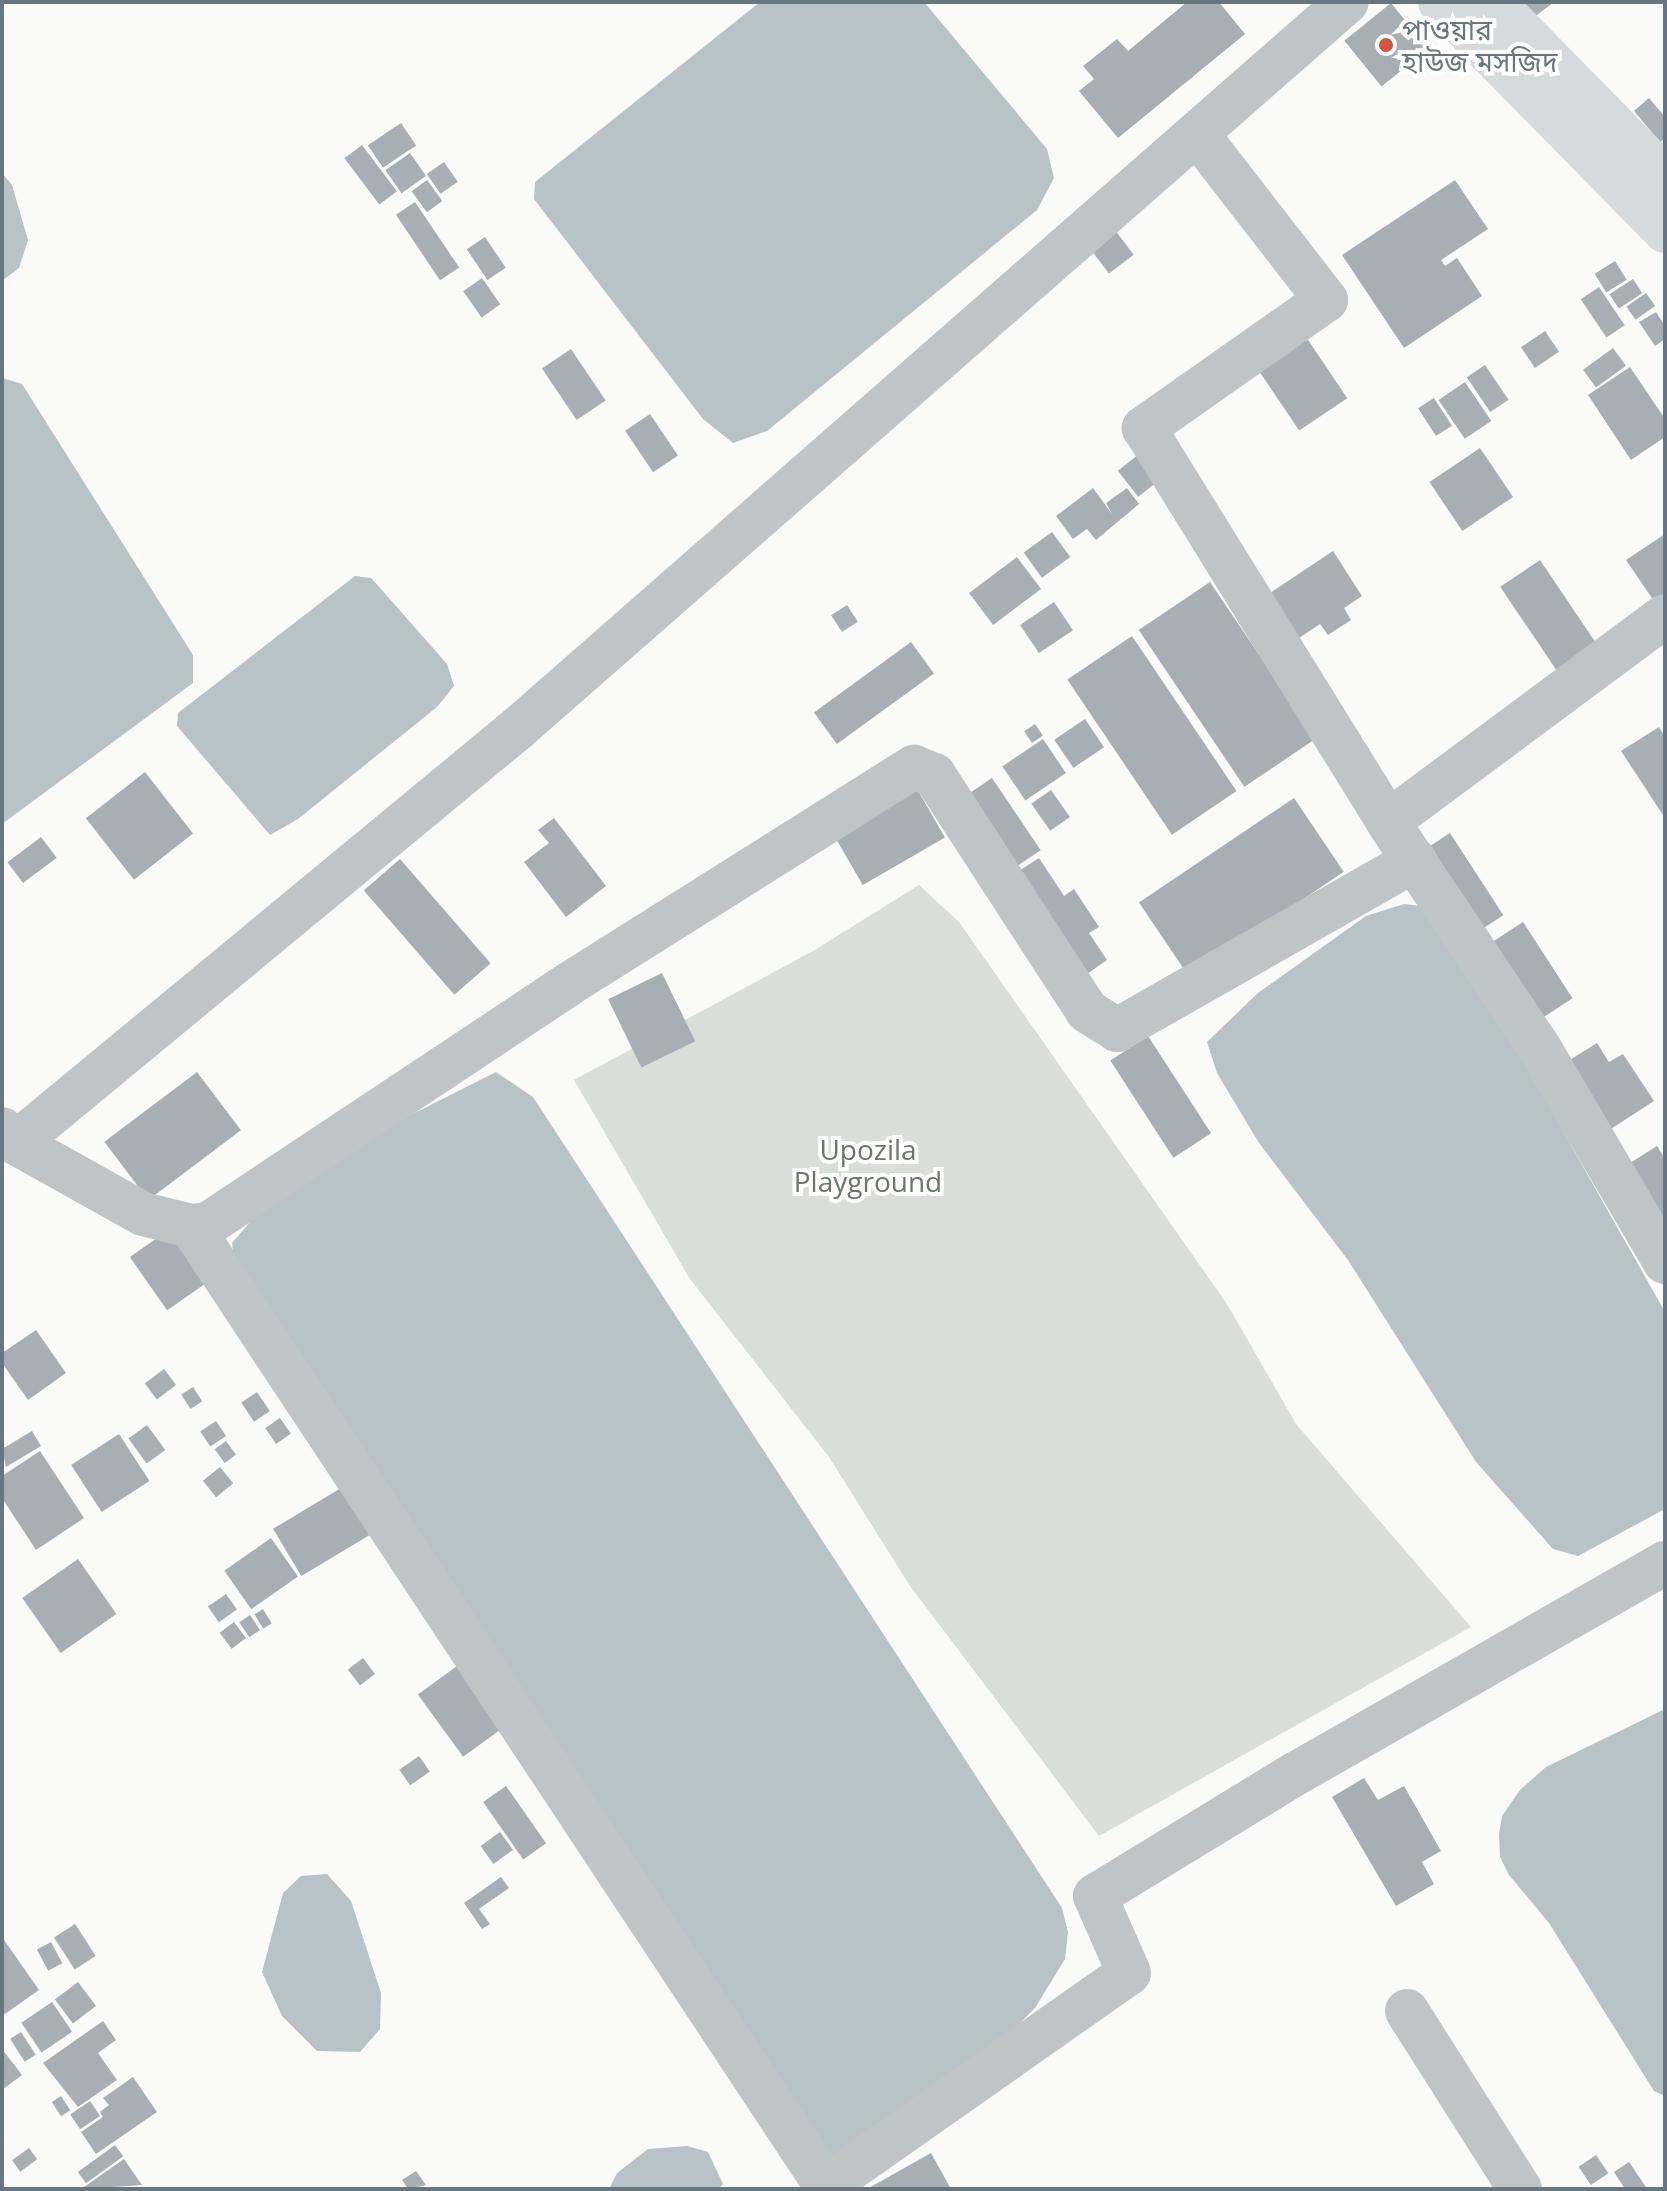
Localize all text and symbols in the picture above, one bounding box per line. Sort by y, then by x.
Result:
place label: পাওয়ার হাউজ মসজিদ [1402,12,1557,78]
marker: পাওয়ার হাউজ মসজিদ [1377,36,1395,54]
park label: Upozila Playground [794,1132,942,1198]

